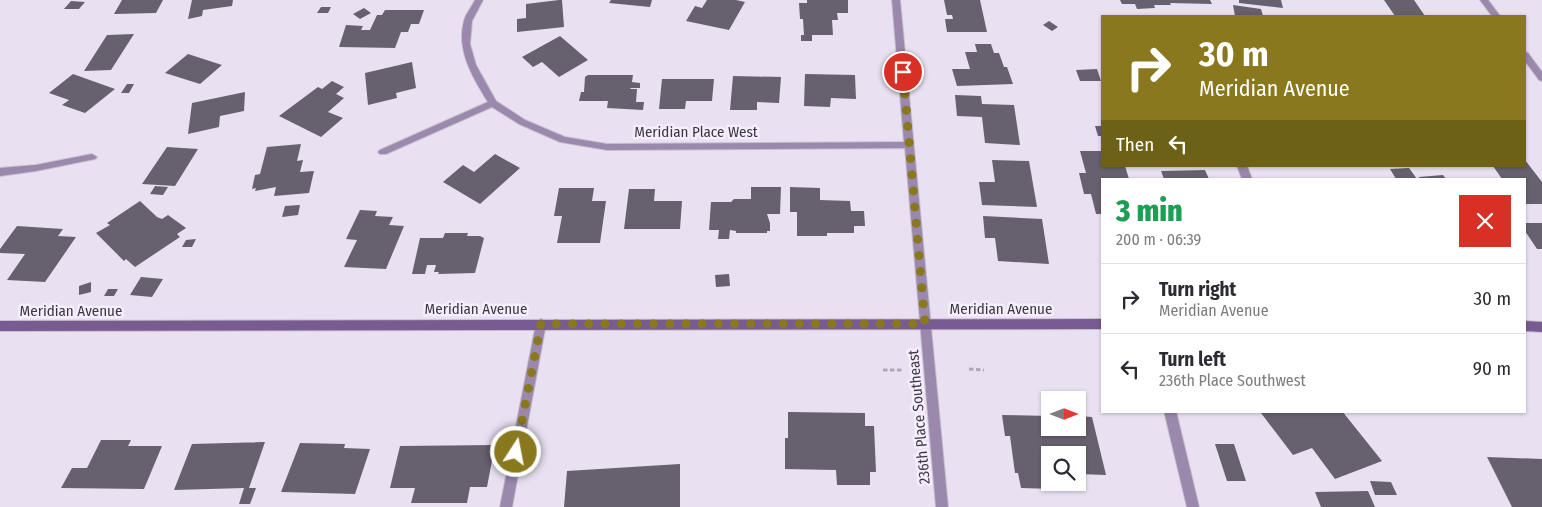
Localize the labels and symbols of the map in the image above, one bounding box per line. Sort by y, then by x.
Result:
pin [882,51,924,93]
street label: Meridian Place West [634,123,758,141]
street label: Meridian Avenue [425,300,527,318]
street label: Meridian Avenue [950,300,1052,318]
street label: Meridian Avenue [20,302,122,320]
street label: 236th Place Southeast [904,349,934,485]
north arrow [1041,391,1086,436]
position arrow [489,425,541,477]

